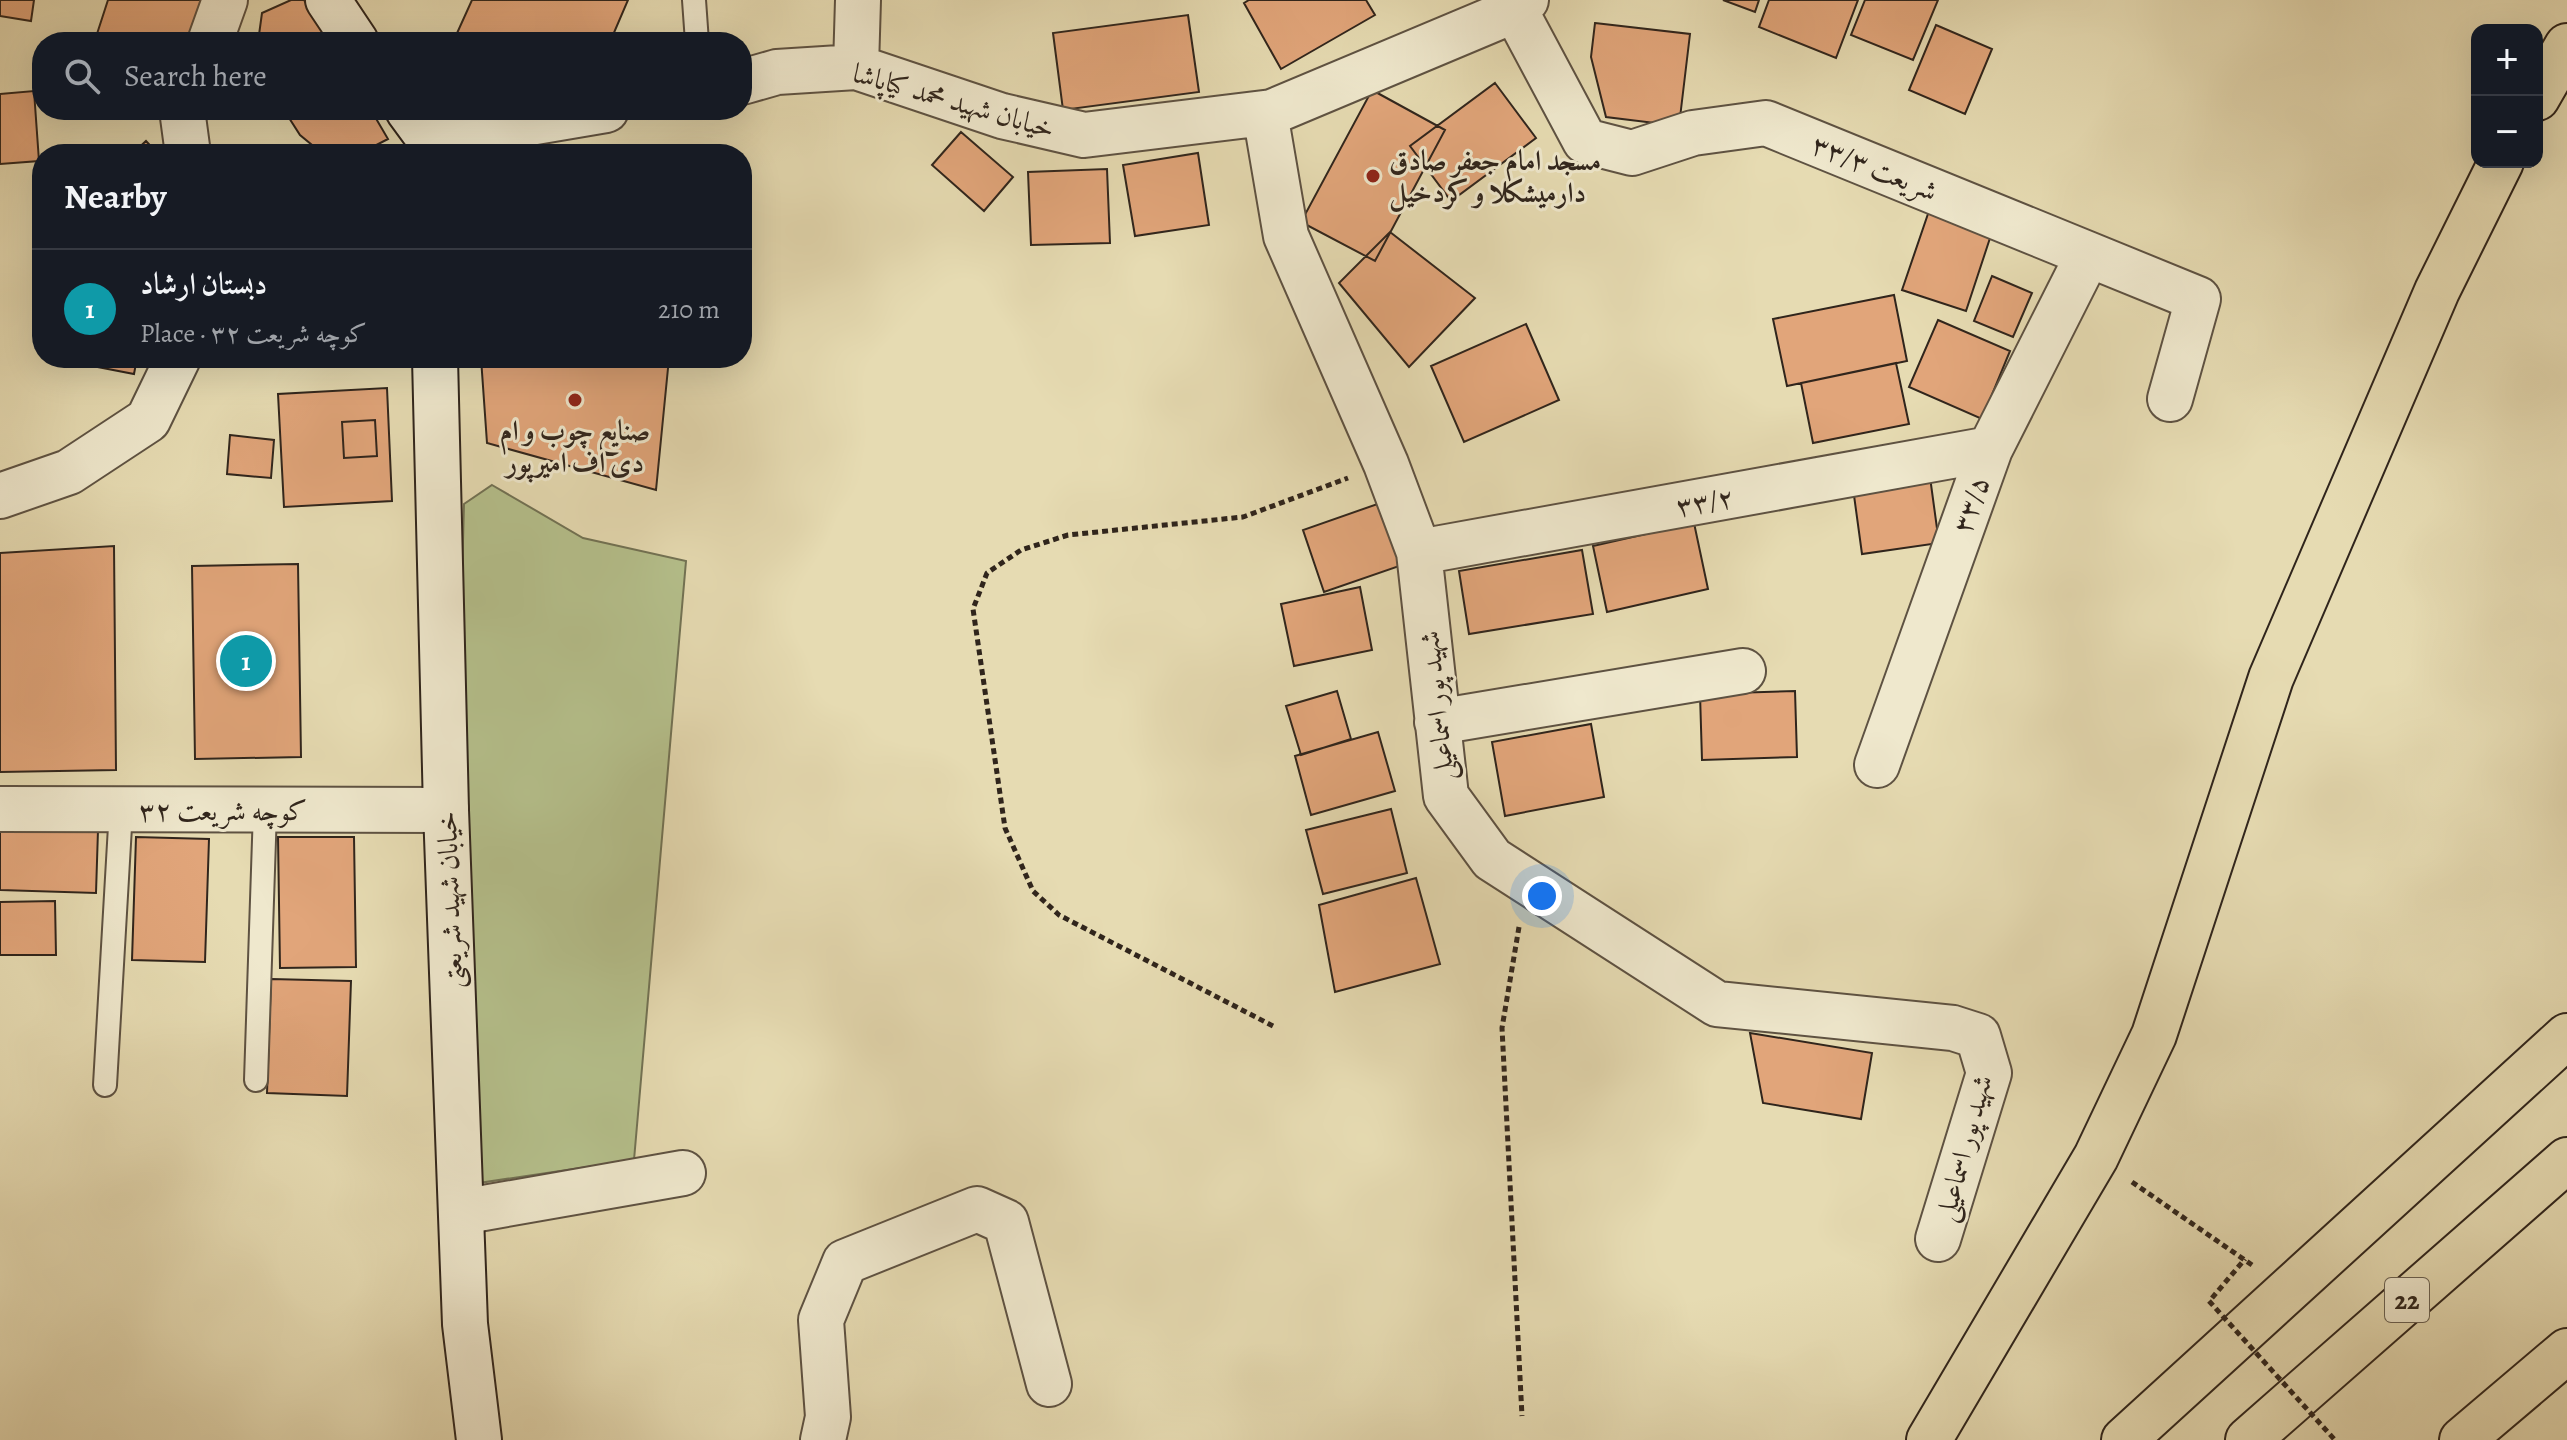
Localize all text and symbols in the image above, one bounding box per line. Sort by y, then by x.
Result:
map controls [2471,24,2543,168]
button: + [2471,24,2543,96]
search box [32,32,752,120]
icon: search [60,54,104,98]
street label: خیابان شهید محمد کیاپاشا [848,54,1059,149]
text: Search here [124,56,267,96]
button: − [2471,96,2543,168]
street label: شریعت ۳۳/۳ [1806,125,1943,210]
place label: مسجد امام جعفر صادق دارمیشکلا و کردخیل [1389,142,1601,212]
marker: مسجد امام جعفر صادق دارمیشکلا و کردخیل [1364,167,1382,185]
text: Nearby [64,173,167,220]
text: دبستان ارشاد [140,264,267,304]
text: 1 [85,292,95,327]
text: 210 m [658,292,720,327]
text: Place · کوچه شریعت ۳۲ [140,316,367,351]
marker: صنایع چوب و ام دی اف امیرپور [566,391,584,409]
place label: صنایع چوب و ام دی اف امیرپور [500,412,650,483]
street label: ۳۳/۵ [1943,470,1999,538]
street label: ۳۳/۲ [1673,478,1737,526]
street label: شهید پور اسماعیلی [1410,629,1465,783]
pin: 1 [220,631,272,691]
street label: کوچه شریعت ۳۲ [139,792,307,830]
street label: خیابان شهید شریعتی [428,811,473,989]
your location [1522,876,1562,916]
street label: شهید پور اسماعیلی [1926,1071,2003,1226]
road number: 22 [2385,1278,2429,1322]

